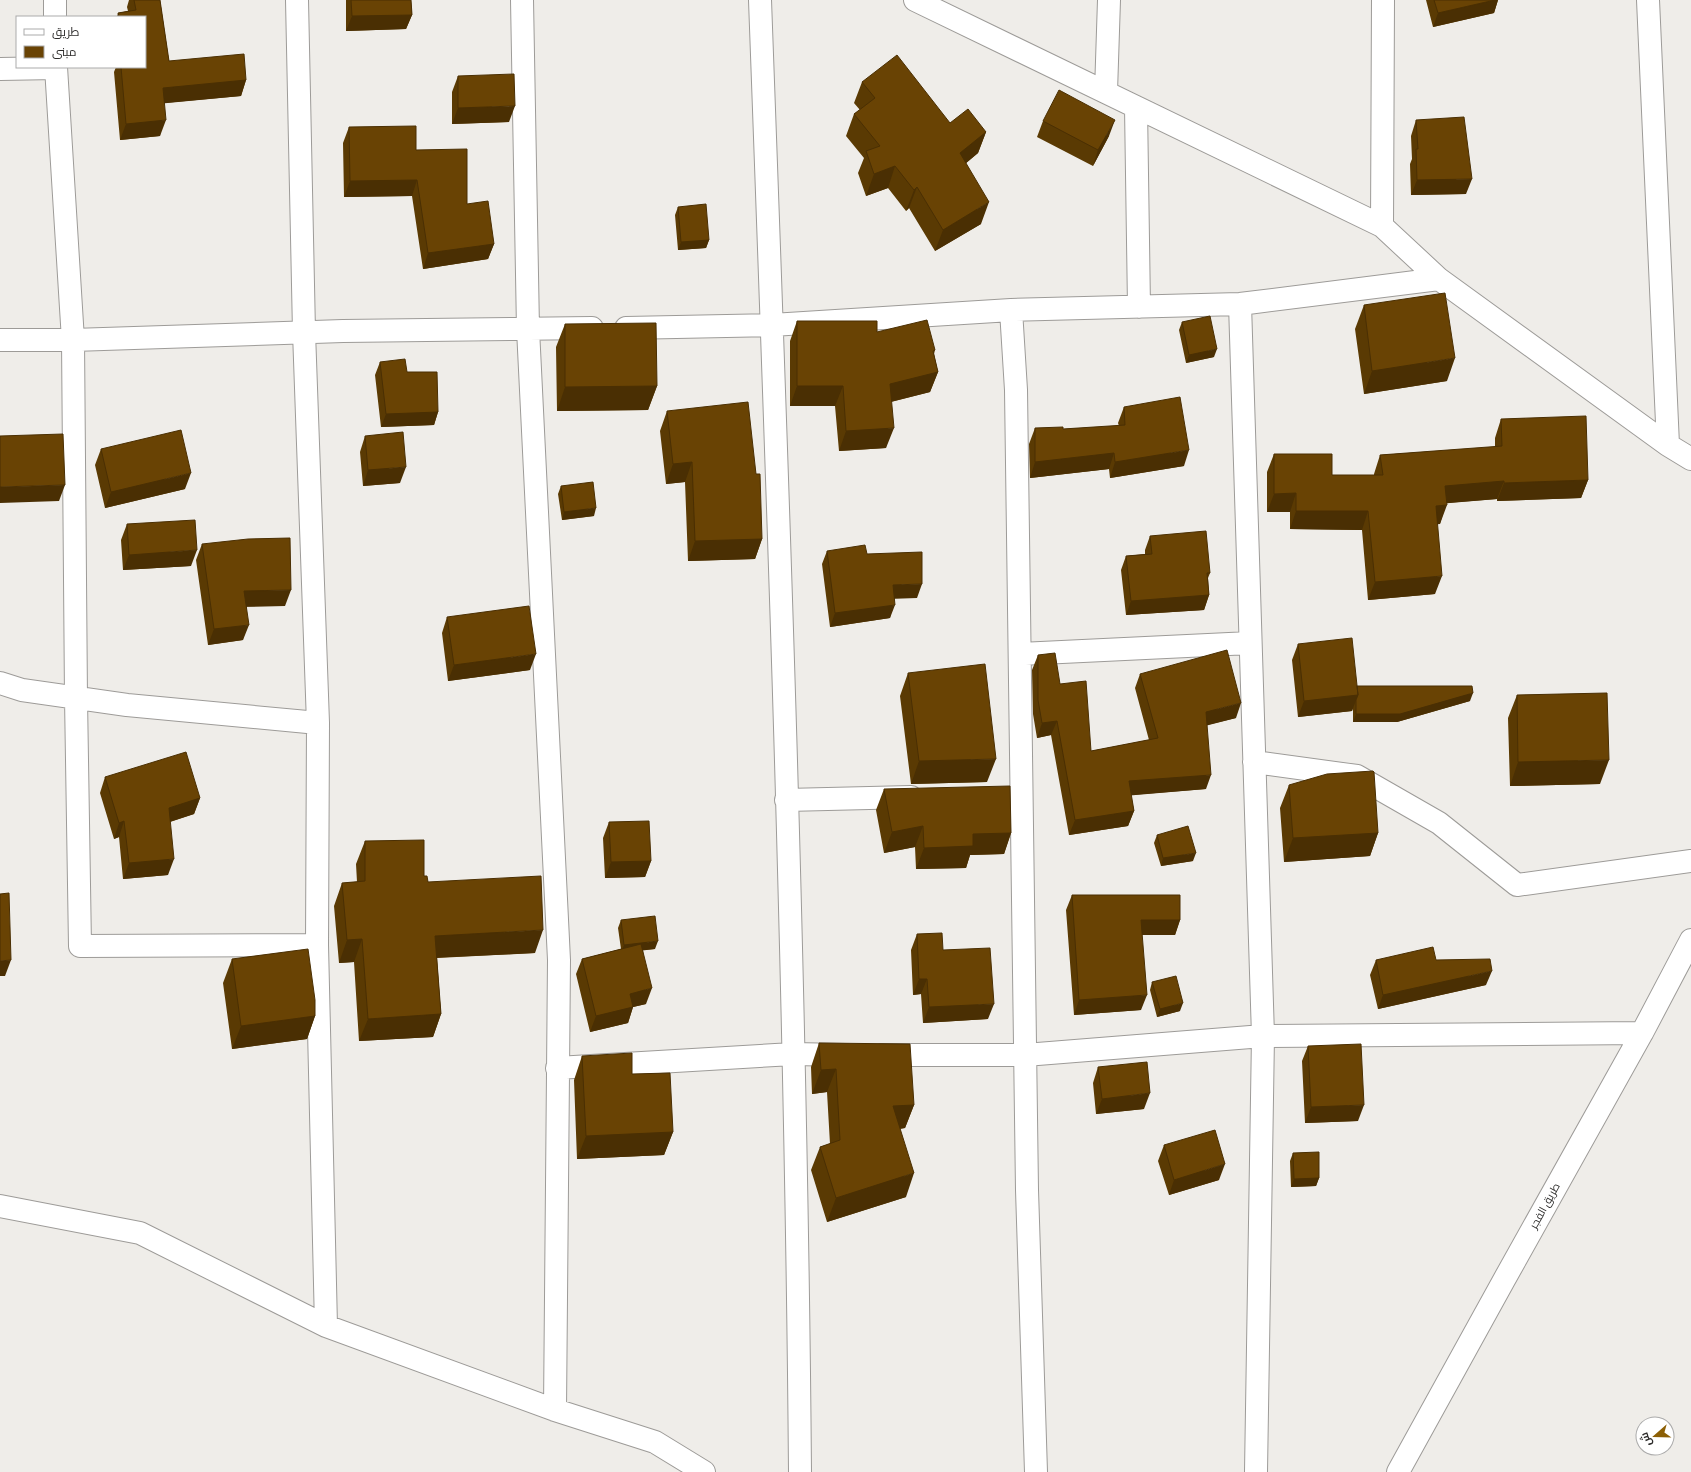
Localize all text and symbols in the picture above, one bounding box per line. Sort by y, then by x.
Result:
legend [16,16,146,68]
text: طريق [52,25,80,39]
text: مبنى [52,45,77,59]
street label: طريق الفجر [1527,1181,1563,1232]
north arrow [1635,1416,1675,1456]
text: ش [1638,1430,1655,1448]

